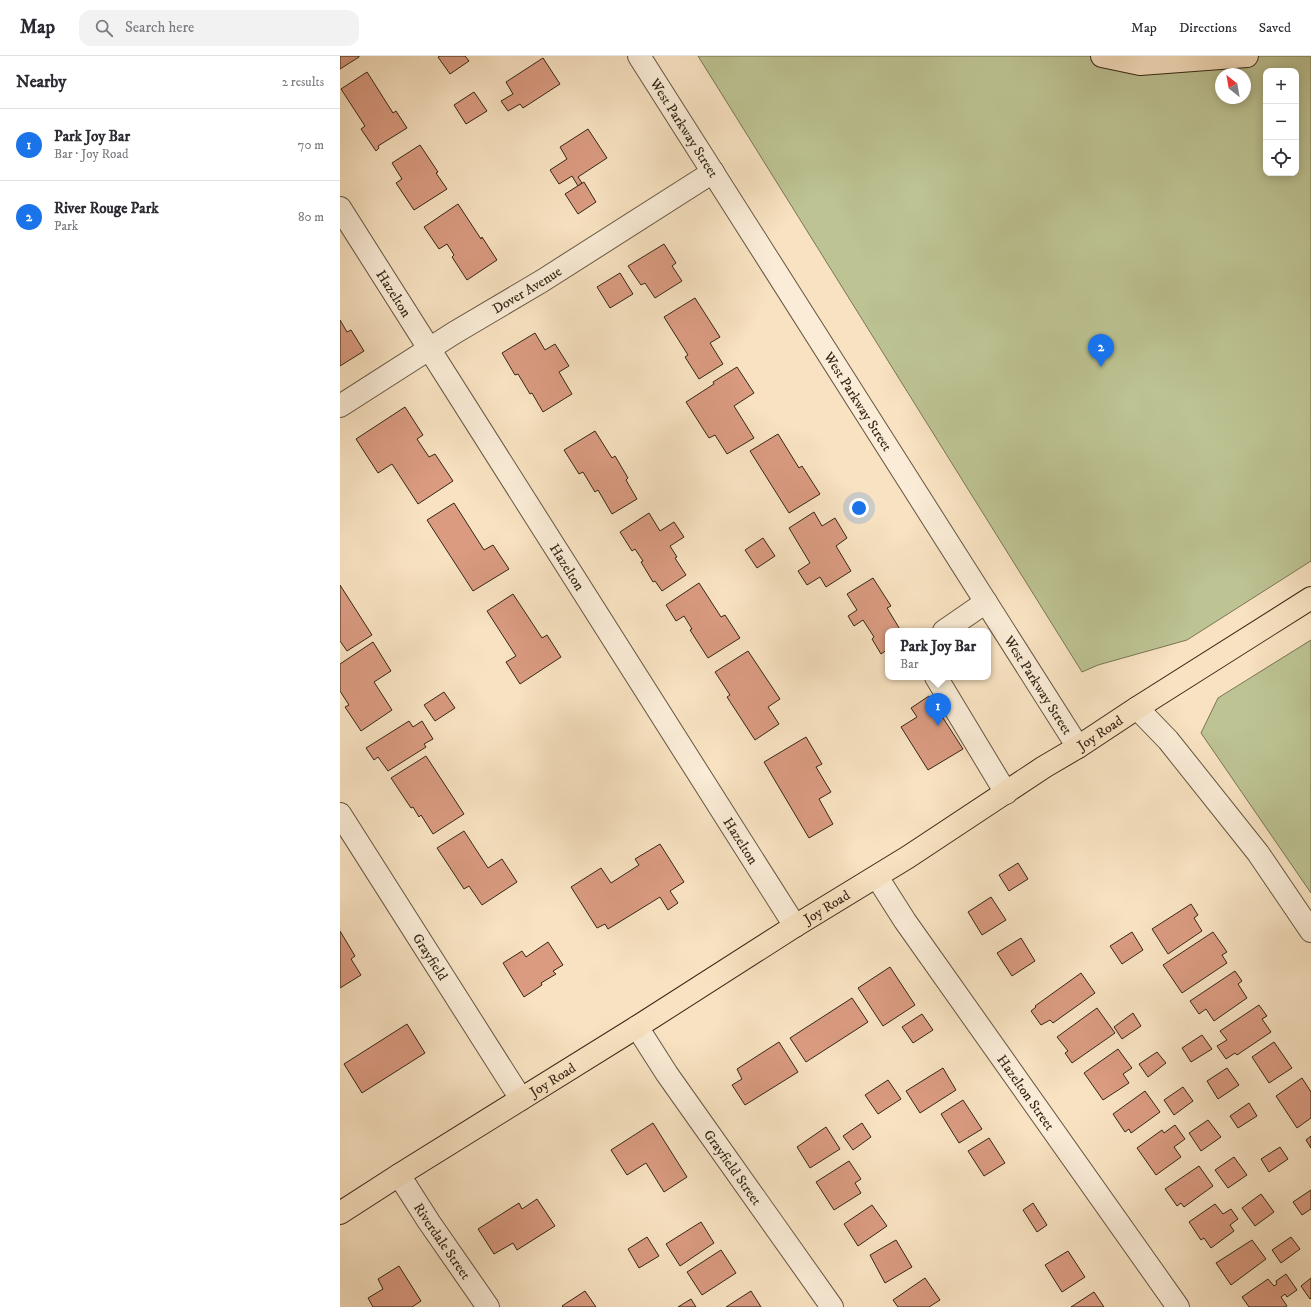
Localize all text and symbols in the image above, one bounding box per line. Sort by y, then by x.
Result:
search box [79,10,359,46]
text: Map [20,16,55,39]
icon: search [93,17,115,39]
text: Search here [125,18,194,37]
text: Map [1131,19,1157,37]
text: Directions [1179,19,1237,37]
text: Saved [1259,19,1291,37]
north arrow [1215,68,1251,104]
map controls [1263,68,1299,176]
button: + [1263,68,1299,104]
text: Nearby [16,71,66,93]
text: 2 results [282,74,324,90]
street label: West Parkway Street [645,75,722,182]
button: − [1263,104,1299,140]
text: Park Joy Bar [54,127,130,146]
text: 1 [27,137,31,153]
text: 70 m [298,137,324,153]
button: locate [1263,140,1299,176]
text: Bar · Joy Road [54,146,128,162]
text: River Rouge Park [54,199,159,218]
text: 2 [26,209,32,225]
text: 80 m [298,209,324,225]
text: Park [54,218,78,234]
street label: Dover Avenue [489,263,566,318]
street label: Hazelton [372,267,415,321]
pin: 2 [1088,334,1114,367]
street label: West Parkway Street [819,348,896,455]
your location [849,498,869,518]
street label: Hazelton [545,541,589,595]
popup [885,628,991,680]
street label: West Parkway Street [999,632,1076,739]
text: Park Joy Bar [900,637,976,656]
text: Bar [900,656,919,672]
pin: 1 [925,693,951,726]
street label: Joy Road [1072,712,1126,756]
street label: Hazelton [718,814,762,869]
street label: Joy Road [799,887,854,930]
street label: Grayfield [408,930,451,984]
street label: Hazelton Street [992,1052,1059,1135]
street label: Joy Road [525,1059,579,1102]
street label: Grayfield Street [699,1126,765,1210]
street label: Riverdale Street [409,1200,475,1284]

